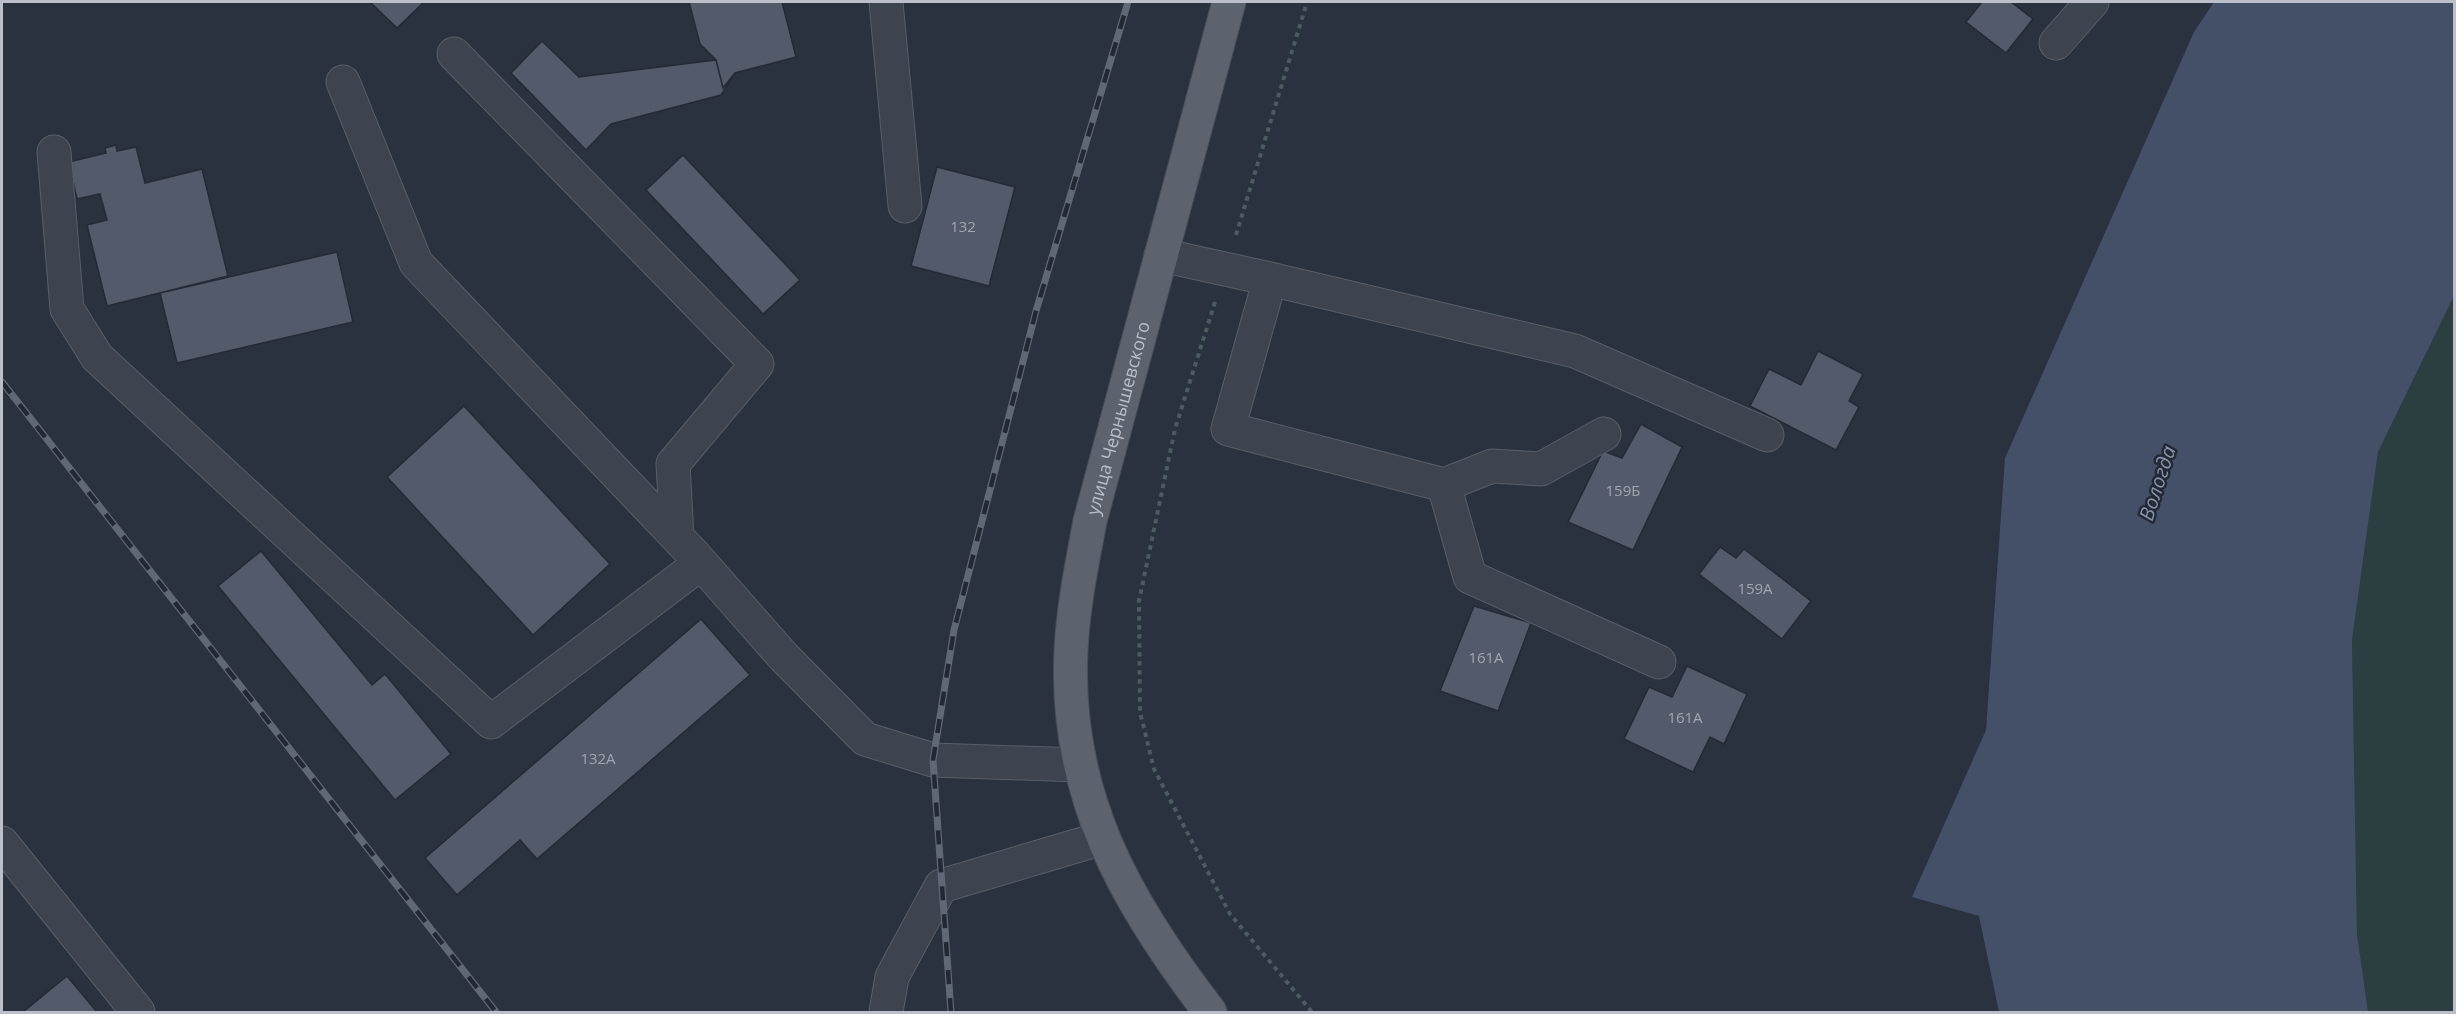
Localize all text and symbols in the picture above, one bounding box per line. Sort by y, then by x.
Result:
house number: 132 [950,216,976,236]
street label: улица Чернышевского [1080,319,1155,517]
water label: Вологда [2132,442,2182,524]
house number: 159Б [1606,480,1640,500]
house number: 159А [1737,578,1773,598]
house number: 161А [1468,647,1504,667]
house number: 161А [1667,707,1703,727]
house number: 132А [580,748,616,768]

